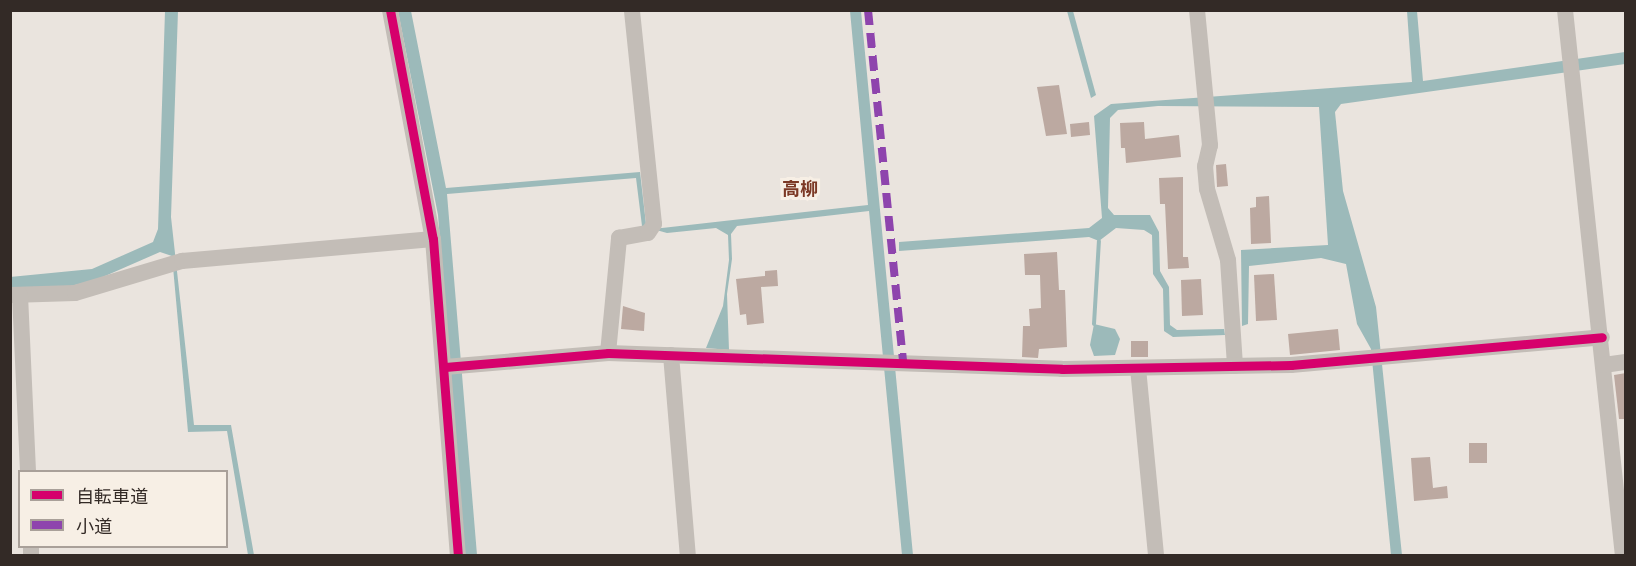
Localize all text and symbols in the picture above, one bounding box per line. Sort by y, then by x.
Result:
district label: 高柳 [782,178,818,200]
legend [18,470,228,548]
text: 自転車道 [76,486,148,507]
text: 小道 [76,516,112,537]

